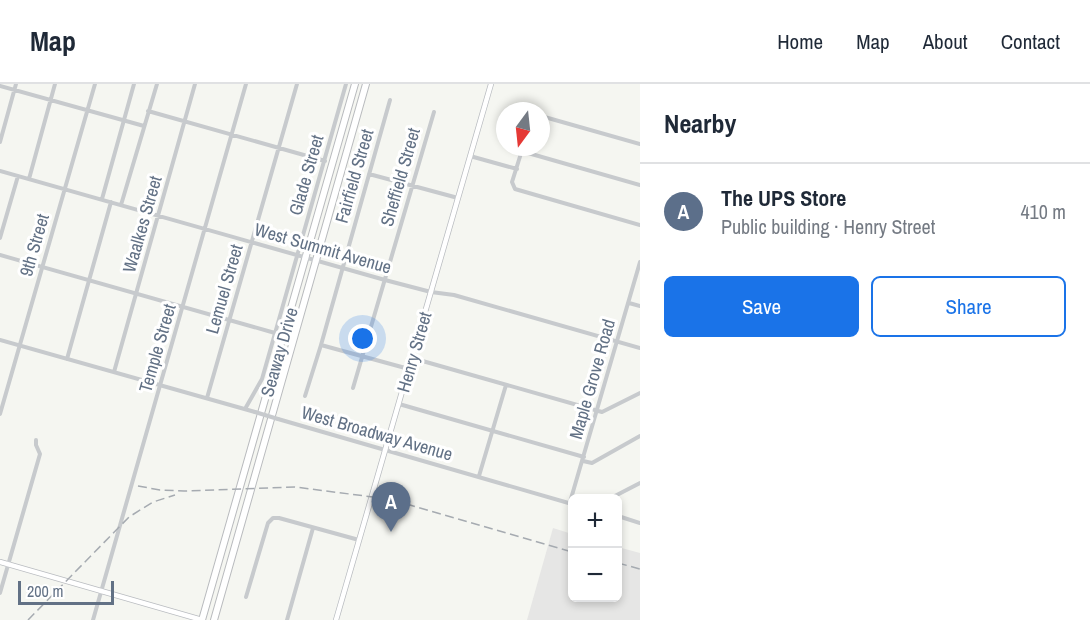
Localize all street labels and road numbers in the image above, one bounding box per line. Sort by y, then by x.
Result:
street label: Sheffield Street [374,125,426,229]
street label: Fairfield Street [329,126,379,226]
street label: Glade Street [283,132,329,218]
street label: Waalkes Street [116,173,168,275]
street label: 9th Street [13,211,55,279]
street label: West Summit Avenue [252,216,394,280]
street label: Lemuel Street [199,241,249,337]
street label: Temple Street [132,301,182,395]
street label: Seaway Drive [254,304,304,400]
street label: Henry Street [391,309,437,395]
street label: Maple Grove Road [563,316,621,442]
street label: West Broadway Avenue [298,399,456,467]

